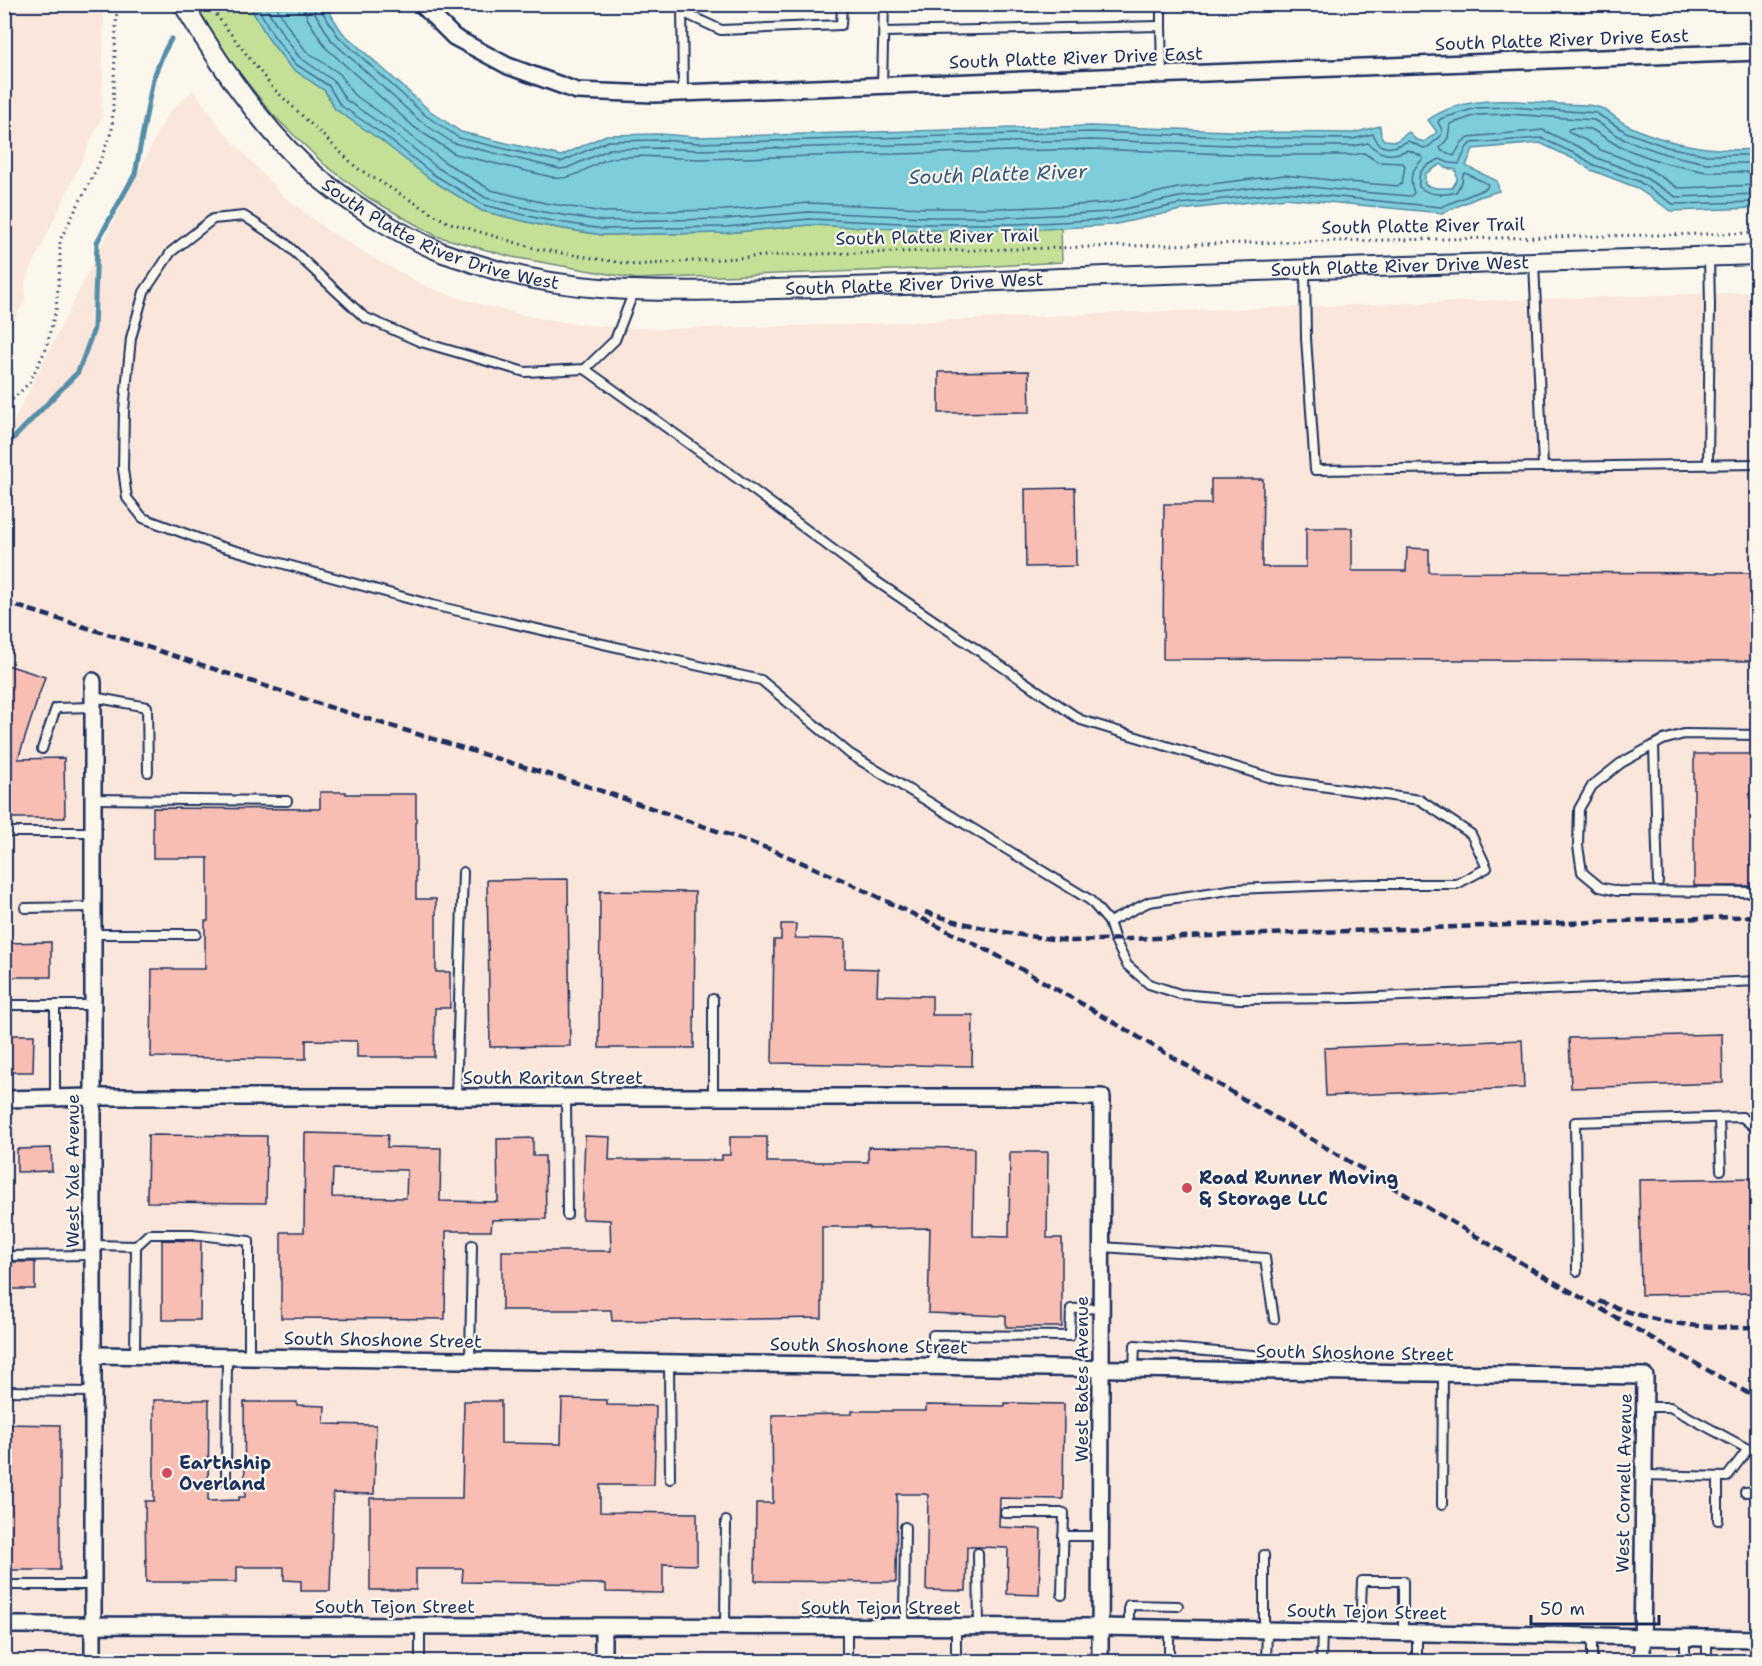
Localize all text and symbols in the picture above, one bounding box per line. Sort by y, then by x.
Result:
street label: South Platte River Drive East [1435,24,1689,56]
street label: South Platte River Drive East [949,42,1203,74]
water label: South Platte River [908,158,1088,190]
street label: South Platte River Drive West [317,173,561,295]
street label: South Platte River Trail [1321,212,1525,240]
street label: South Platte River Trail [835,223,1039,251]
street label: South Platte River Drive West [1270,250,1530,282]
street label: South Platte River Drive West [785,267,1044,301]
street label: South Raritan Street [463,1066,643,1090]
street label: West Yale Avenue [61,1094,85,1248]
place label: Road Runner Moving & Storage LLC [1199,1166,1399,1211]
marker: Road Runner Moving & Storage LLC [1180,1181,1194,1195]
street label: West Bates Avenue [1070,1296,1094,1462]
street label: South Shoshone Street [284,1326,482,1354]
street label: South Shoshone Street [770,1332,968,1360]
street label: South Shoshone Street [1256,1339,1454,1367]
street label: West Cornell Avenue [1610,1393,1638,1573]
place label: Earthship Overland [179,1451,271,1496]
marker: Earthship Overland [160,1466,174,1480]
scale bar [1531,1588,1658,1626]
street label: South Tejon Street [315,1595,475,1619]
street label: South Tejon Street [801,1596,961,1620]
text: 50 m [1540,1597,1585,1621]
street label: South Tejon Street [1287,1599,1448,1625]

